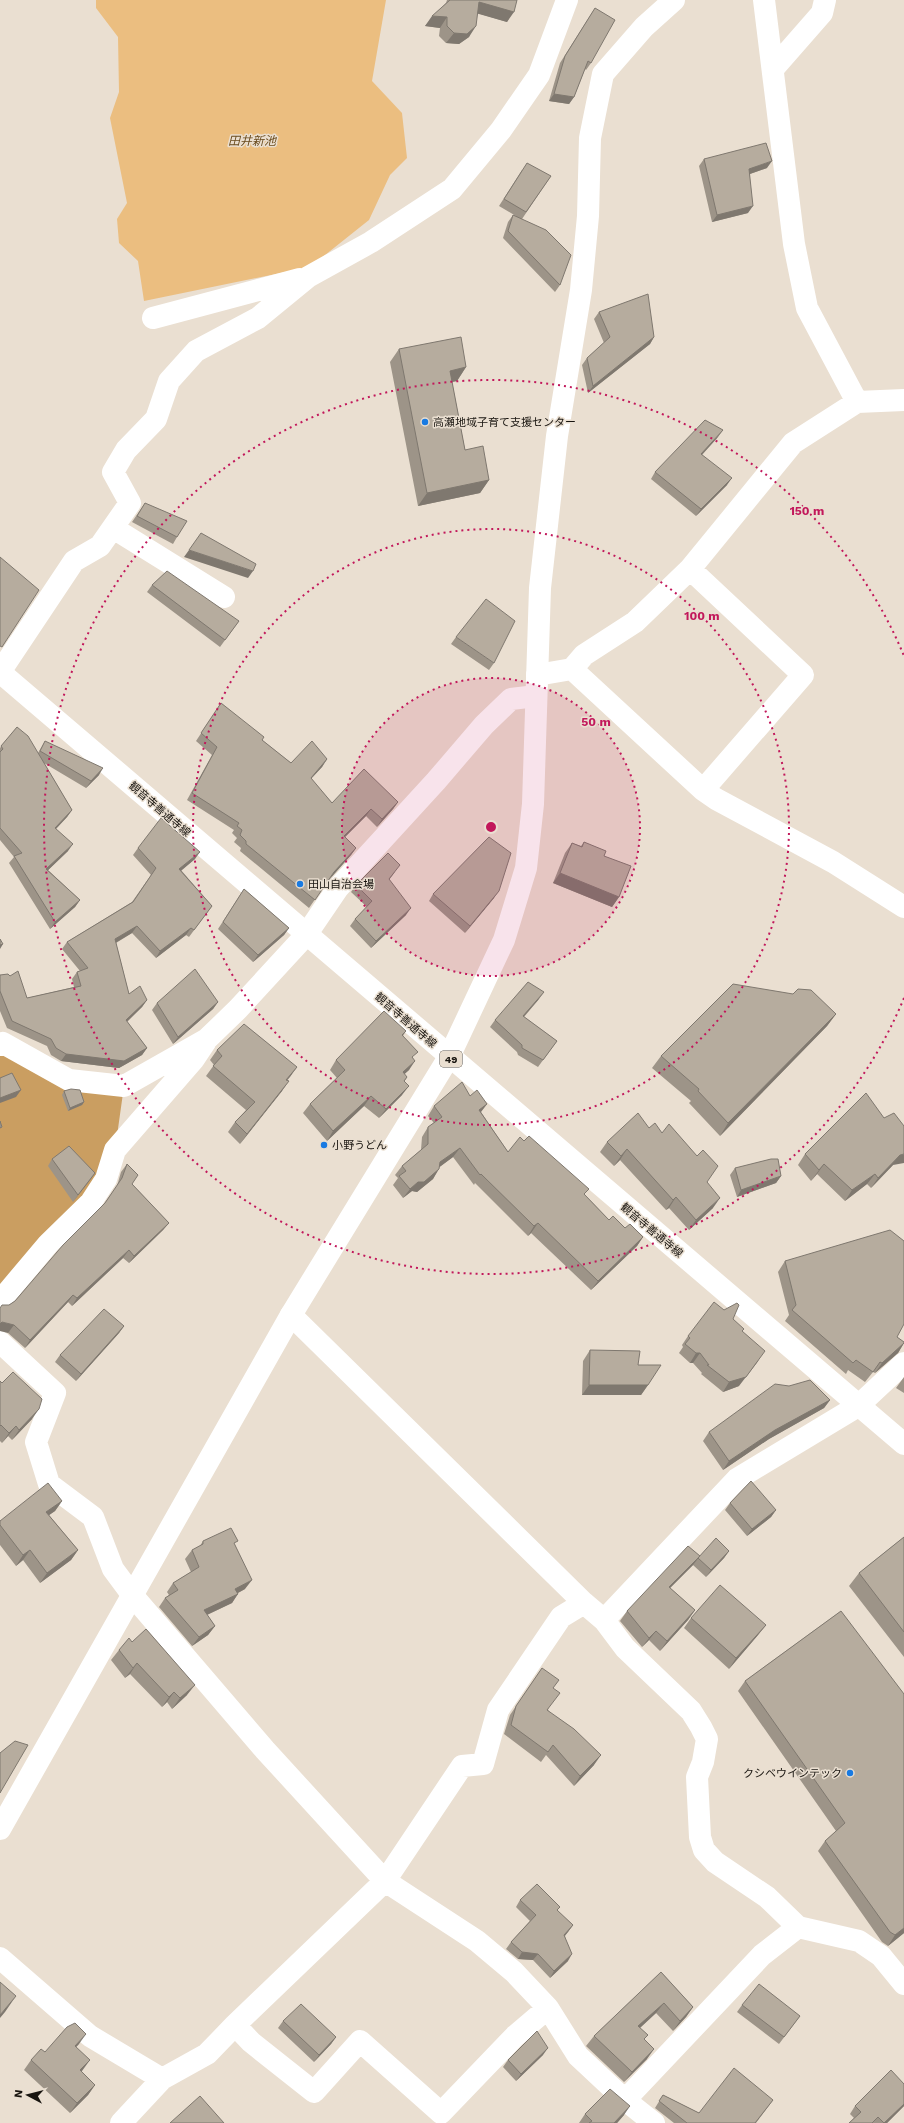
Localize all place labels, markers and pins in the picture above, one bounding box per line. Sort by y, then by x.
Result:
place label: 高瀬地域子育て支援センター [433,416,576,429]
marker: 高瀬地域子育て支援センター [420,417,430,427]
centre of rings [484,820,498,834]
place label: 田山自治会場 [308,878,374,891]
marker: 田山自治会場 [295,879,305,889]
place label: 小野うどん [332,1139,387,1152]
marker: 小野うどん [319,1140,329,1150]
place label: クシベウインテック [743,1767,842,1780]
marker: クシベウインテック [845,1768,855,1778]

